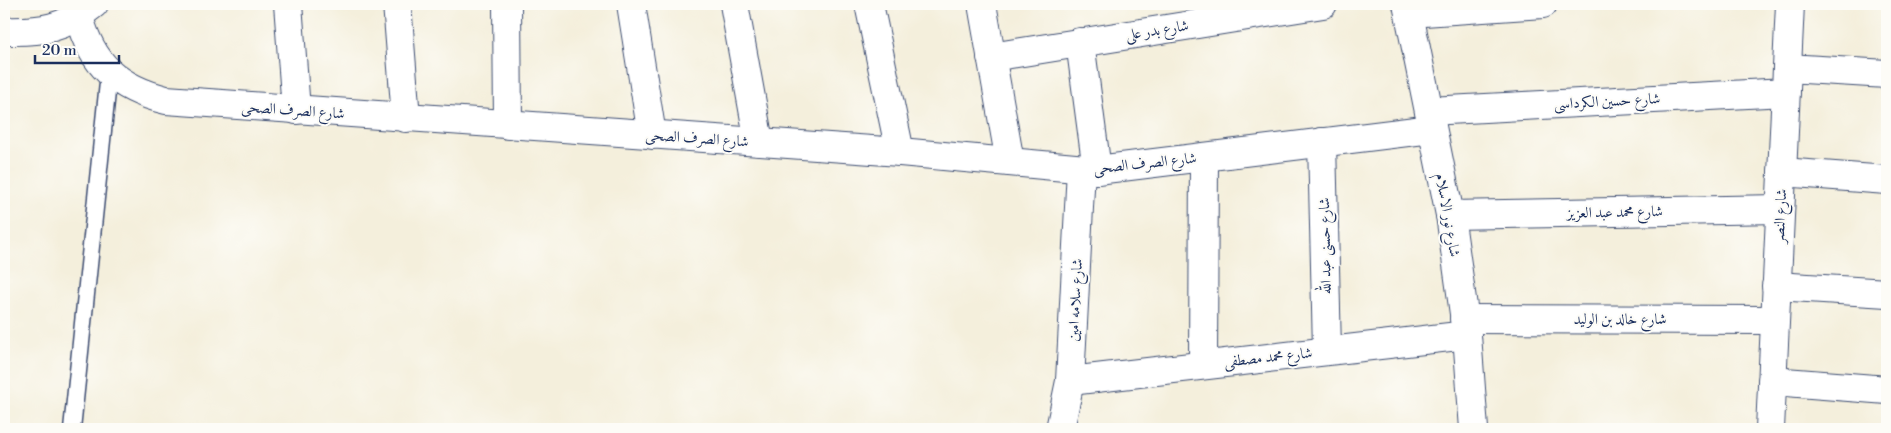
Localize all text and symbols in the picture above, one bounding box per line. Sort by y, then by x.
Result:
street label: شارع بدر على [1124,16,1191,48]
scale bar [35,32,119,64]
text: 20 m [42,41,77,60]
street label: شارع حسين الكرداسى [1553,89,1661,117]
street label: شارع الصرف الصحى [241,97,345,127]
street label: شارع الصرف الصحى [645,125,749,155]
street label: شارع الصرف الصحى [1093,149,1198,181]
street label: شارع نور الاسلام [1428,172,1464,259]
street label: شارع النصر [1769,188,1794,246]
street label: شارع حسنى عبد الله [1312,197,1339,295]
street label: شارع محمد عبد العزيز [1565,202,1663,226]
street label: شارع سلامه امين [1064,258,1090,342]
street label: شارع خالد بن الوليد [1574,310,1666,332]
street label: شارع محمد مصطفى [1223,343,1313,375]

